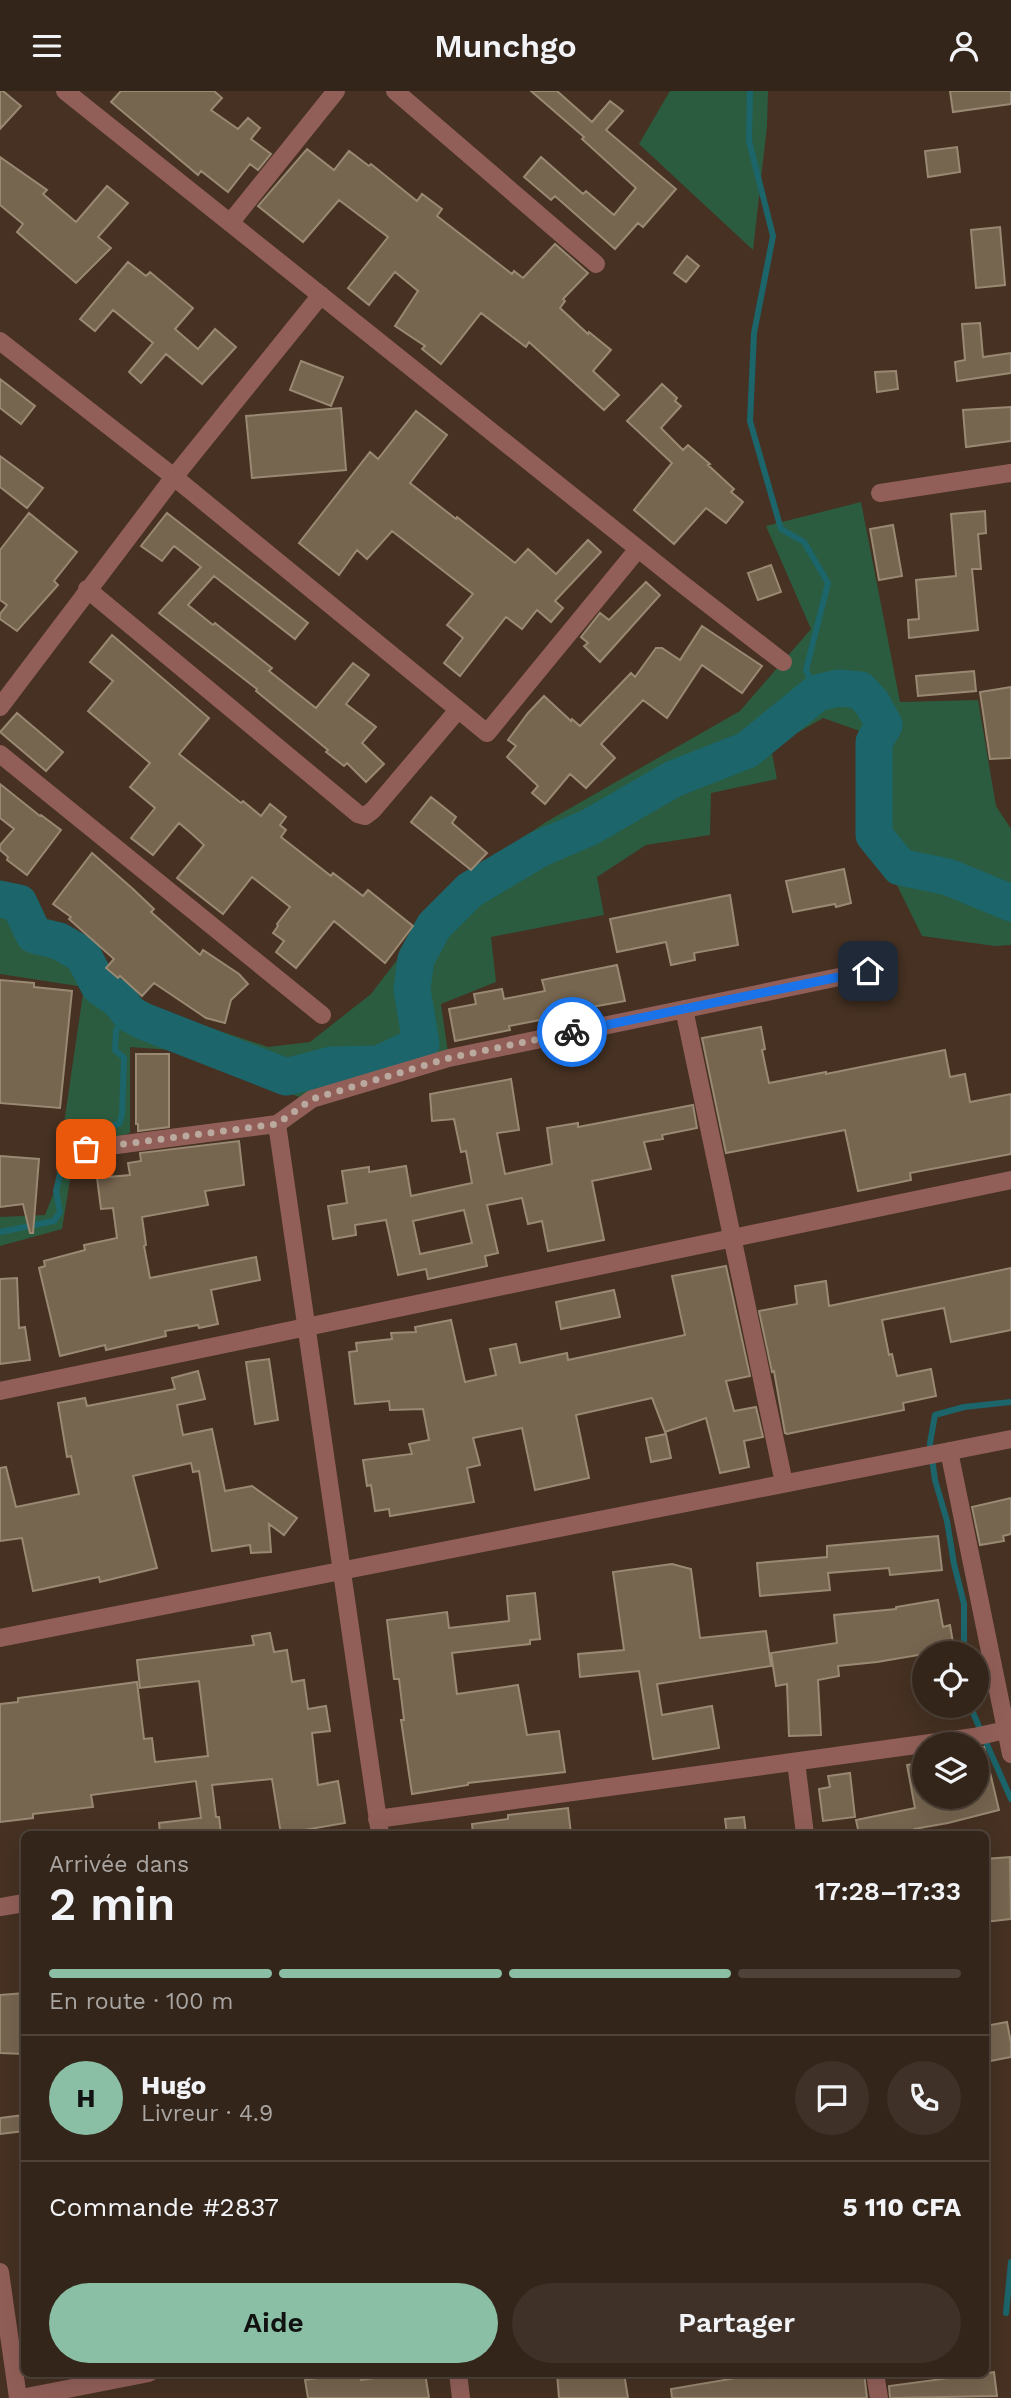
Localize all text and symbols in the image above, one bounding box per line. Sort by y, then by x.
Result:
icon: menu [28,27,66,65]
text: Munchgo [434,27,577,65]
icon: person [945,27,983,65]
pin [838,941,898,1001]
icon: home [849,952,887,990]
courier [537,997,607,1067]
icon: bike [553,1013,591,1051]
pin [56,1119,116,1179]
icon: bag [67,1130,105,1168]
map controls [912,1641,989,1809]
button: locate [912,1641,989,1718]
button: layers [912,1732,989,1809]
text: Arrivée dans [49,1851,189,1878]
text: 17:28–17:33 [815,1876,961,1906]
text: 2 min [49,1877,175,1931]
text: En route · 100 m [49,1988,233,2015]
button: chat [795,2061,869,2135]
button: phone [887,2061,961,2135]
text: Hugo [141,2070,206,2100]
text: H [76,2083,96,2113]
text: Livreur · 4.9 [141,2100,273,2127]
text: Commande #2837 [49,2192,279,2222]
text: 5 110 CFA [842,2192,961,2222]
button: Aide [49,2283,498,2363]
button: Partager [512,2283,961,2363]

